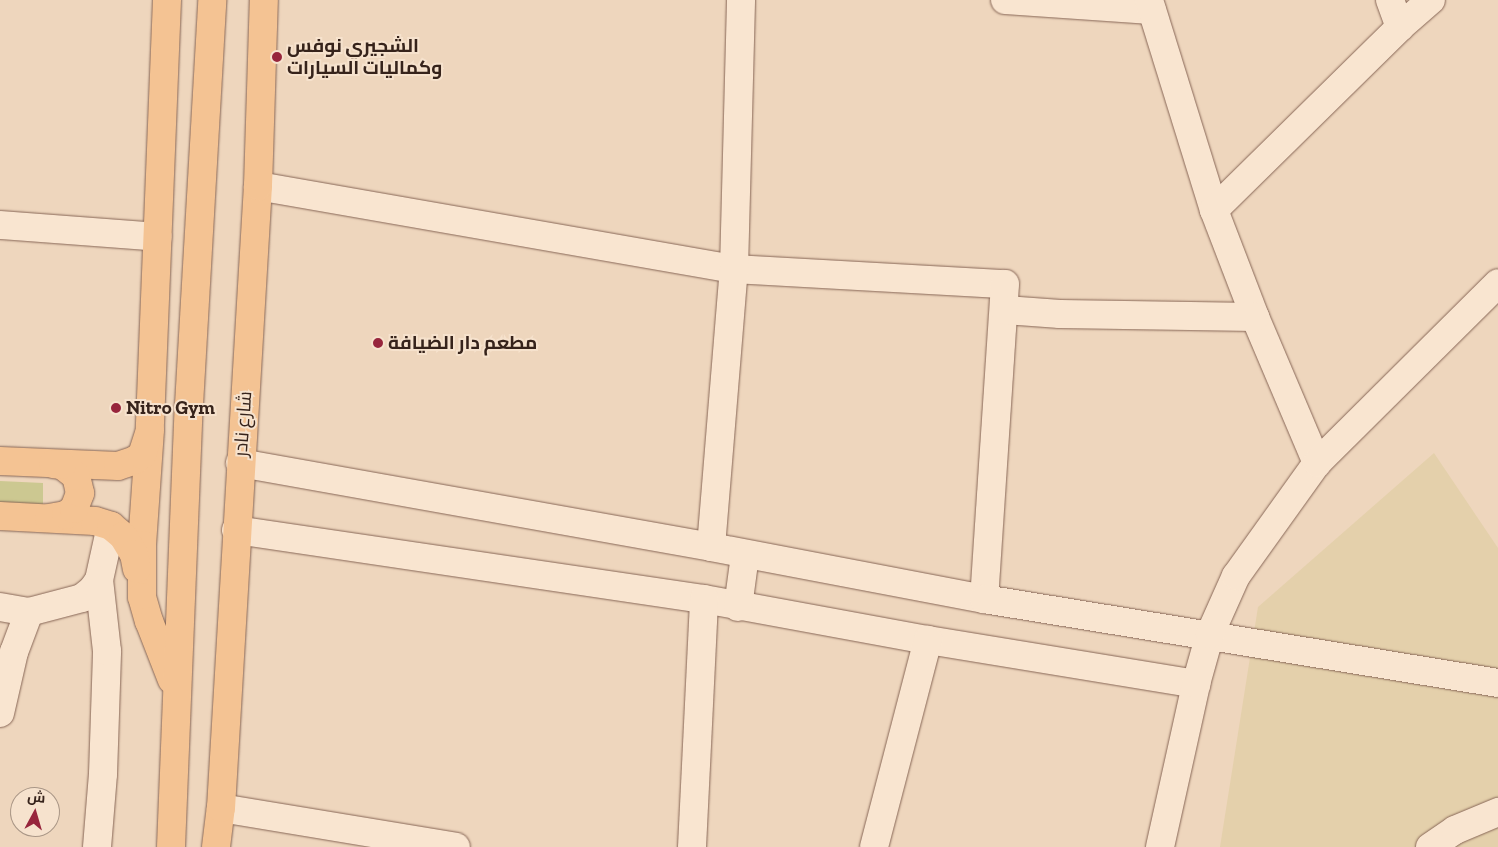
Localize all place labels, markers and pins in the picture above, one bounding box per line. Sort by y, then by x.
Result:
place label: الشجيري نوفس وكماليات السيارات [287,35,442,79]
marker: الشجيري نوفس وكماليات السيارات [271,51,283,63]
place label: مطعم دار الضيافة [388,332,537,354]
marker: مطعم دار الضيافة [372,337,384,349]
place label: Nitro Gym [126,397,215,419]
marker: Nitro Gym [110,402,122,414]

